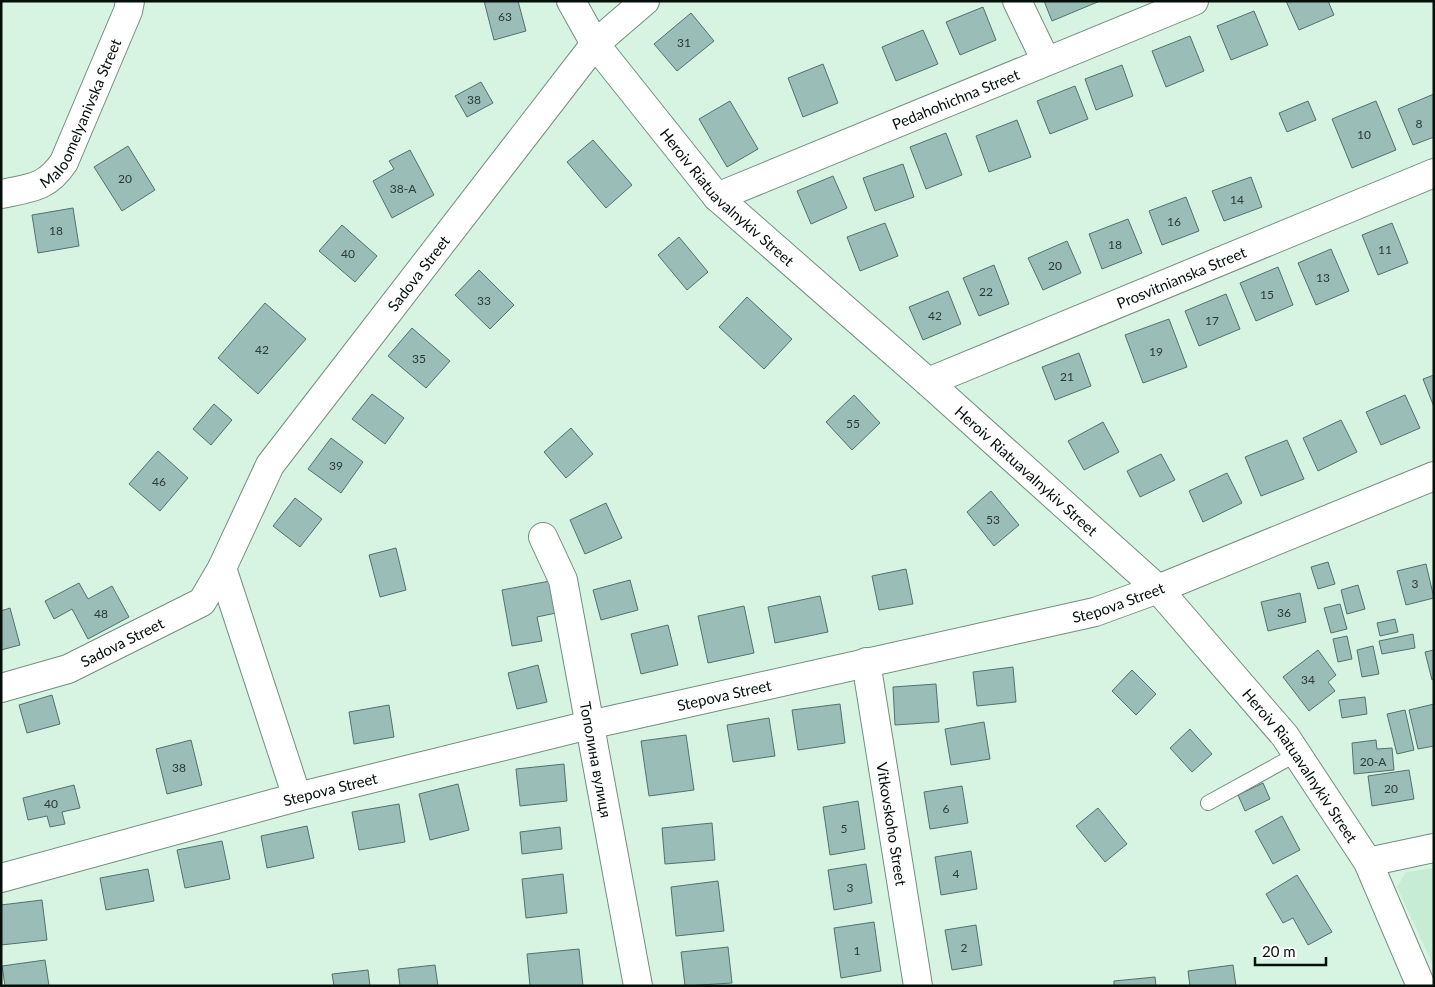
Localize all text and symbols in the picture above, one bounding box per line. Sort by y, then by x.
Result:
house number: 63 [498,9,512,24]
street label: Maloomelyanivska Street [36,35,125,192]
house number: 31 [677,35,691,50]
street label: Pedahohichna Street [889,65,1023,133]
house number: 38 [467,92,481,107]
house number: 8 [1416,116,1423,131]
street label: Heroiv Riatuavalnykiv Street [657,124,798,270]
house number: 10 [1357,127,1371,142]
house number: 20 [118,171,132,186]
house number: 38-А [390,181,417,196]
house number: 14 [1230,192,1244,207]
house number: 16 [1167,214,1181,229]
house number: 18 [49,223,63,238]
street label: Sadova Street [383,231,453,314]
house number: 18 [1108,237,1122,252]
street label: Prosvitnianska Street [1114,242,1249,312]
house number: 11 [1378,242,1392,257]
house number: 40 [341,246,355,261]
house number: 20 [1048,258,1062,273]
house number: 13 [1316,270,1330,285]
house number: 22 [979,284,993,299]
house number: 15 [1260,287,1274,302]
house number: 33 [477,293,491,308]
house number: 42 [928,308,942,323]
house number: 17 [1205,313,1219,328]
house number: 42 [255,342,269,357]
house number: 19 [1149,344,1163,359]
house number: 35 [412,351,426,366]
house number: 21 [1060,369,1074,384]
street label: Heroiv Riatuavalnykiv Street [951,402,1102,540]
house number: 55 [846,416,860,431]
house number: 39 [329,458,343,473]
house number: 46 [152,474,166,489]
house number: 53 [986,512,1000,527]
house number: 3 [1412,576,1419,591]
street label: Stepova Street [1070,578,1167,626]
house number: 36 [1277,605,1291,620]
house number: 48 [94,606,108,621]
street label: Sadova Street [77,613,167,670]
house number: 34 [1301,672,1315,687]
street label: Stepova Street [675,675,774,714]
street label: Heroiv Riatuavalnykiv Street [1239,685,1362,846]
street label: Тополина вулиця [577,700,616,819]
house number: 20-А [1360,754,1387,769]
house number: 38 [172,760,186,775]
street label: Vitkovskoho Street [873,761,911,888]
street label: Stepova Street [281,768,380,809]
house number: 20 [1384,781,1398,796]
house number: 40 [44,796,58,811]
house number: 6 [943,801,950,816]
house number: 5 [841,821,848,836]
house number: 4 [953,866,960,881]
house number: 3 [847,880,854,895]
scale bar [1255,934,1326,966]
house number: 2 [961,940,968,955]
text: 20 m [1262,942,1296,960]
house number: 1 [854,943,861,958]

